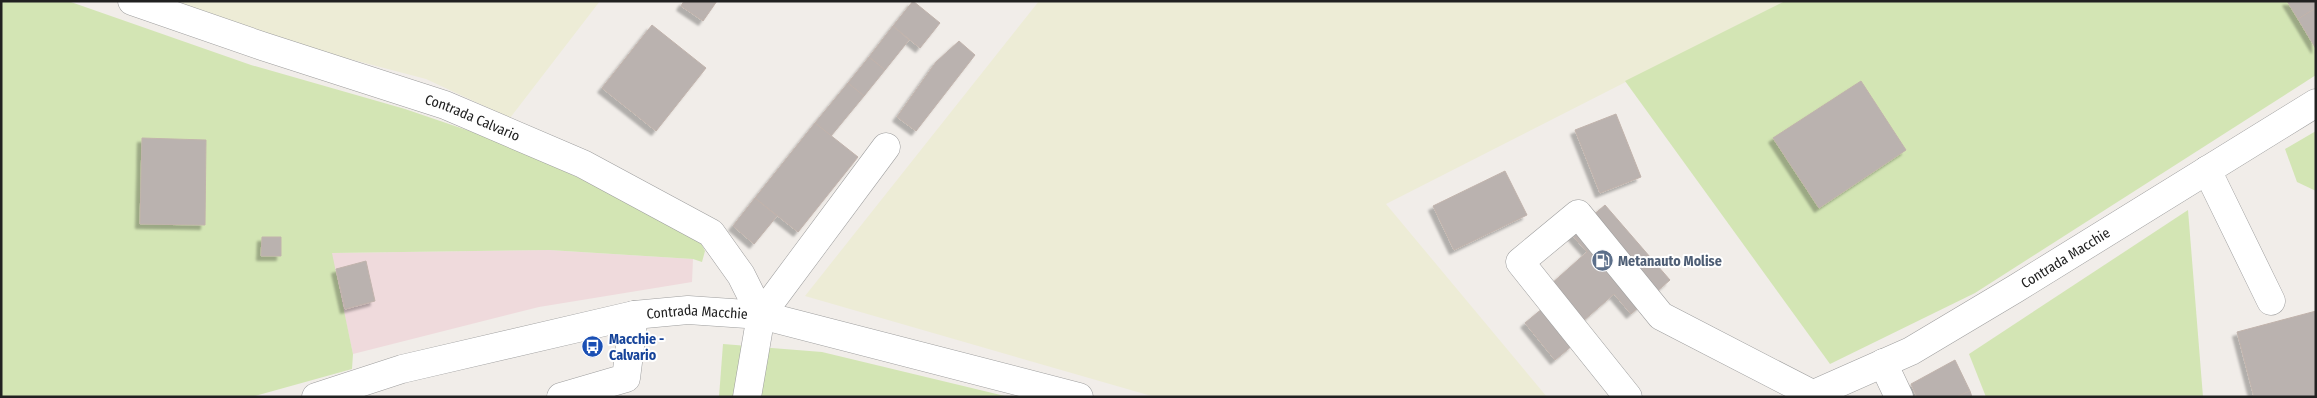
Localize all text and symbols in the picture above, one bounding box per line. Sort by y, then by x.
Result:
street label: Contrada Calvario [423,91,523,145]
street label: Contrada Macchie [2018,224,2113,292]
fuel station icon: Metanauto Molise [1590,249,1614,273]
place label: Metanauto Molise [1618,253,1722,270]
street label: Contrada Macchie [646,301,748,323]
place label: Macchie - Calvario [609,331,664,364]
bus stop icon: Macchie - Calvario [581,335,605,359]

